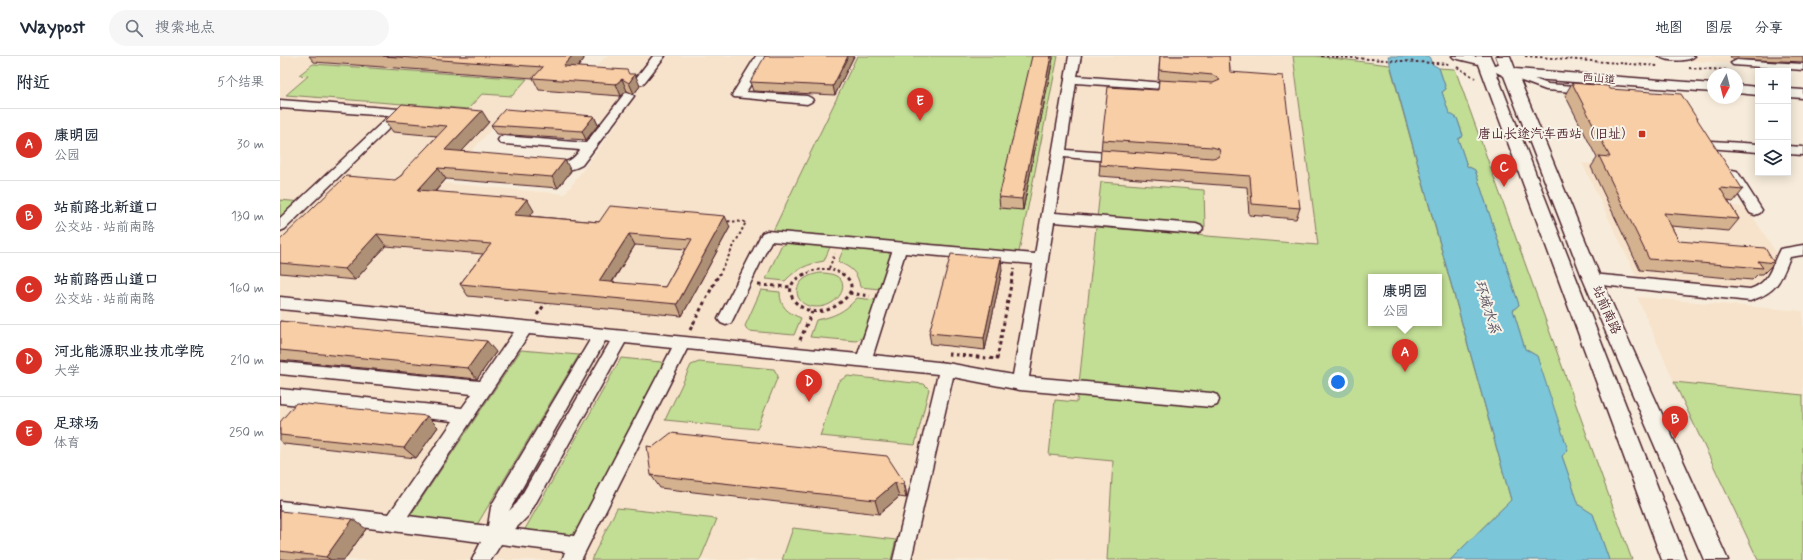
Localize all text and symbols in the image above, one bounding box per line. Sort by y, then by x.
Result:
search box [109,10,389,46]
text: Waypost [20,15,85,40]
icon: search [123,17,145,39]
text: 搜索地点 [155,18,215,38]
text: 地图 [1655,19,1683,37]
text: 图层 [1705,19,1733,37]
text: 分享 [1755,19,1783,37]
north arrow [1707,68,1743,104]
map controls [1755,68,1791,176]
button: + [1755,68,1791,104]
street label: 西山道 [1582,71,1616,87]
text: 附近 [16,72,50,94]
text: 5个结果 [217,74,264,91]
pin: E [907,88,933,121]
button: − [1755,104,1791,140]
text: 康明园 [54,126,99,146]
place label: 唐山长途汽车西站（旧址） [1478,126,1634,143]
marker: 唐山长途汽车西站（旧址） [1637,129,1647,139]
text: A [25,136,33,153]
text: 30 m [237,136,264,153]
button: layers [1755,140,1791,176]
text: 公园 [54,147,80,164]
pin: C [1491,154,1517,187]
text: 站前路北新道口 [54,198,159,218]
text: B [25,208,33,225]
text: 130 m [231,208,264,225]
text: 公交站 · 站前南路 [54,219,155,236]
text: 站前路西山道口 [54,270,159,290]
popup [1368,274,1442,326]
water label: 环城水系 [1470,278,1504,336]
text: C [24,280,34,297]
text: 160 m [229,280,264,297]
text: 康明园 [1382,282,1428,302]
street label: 站前南路 [1588,283,1624,337]
text: 公交站 · 站前南路 [54,291,155,308]
text: 公园 [1382,303,1409,320]
pin: A [1392,339,1418,372]
text: 河北能源职业技术学院 [54,342,204,362]
text: D [25,352,33,369]
text: 210 m [230,352,264,369]
text: 大学 [54,363,80,380]
pin: D [796,369,822,402]
your location [1328,372,1348,392]
pin: B [1662,406,1688,439]
text: 足球场 [54,414,99,434]
text: E [25,424,33,441]
text: 250 m [229,424,264,441]
text: 体育 [54,435,80,452]

